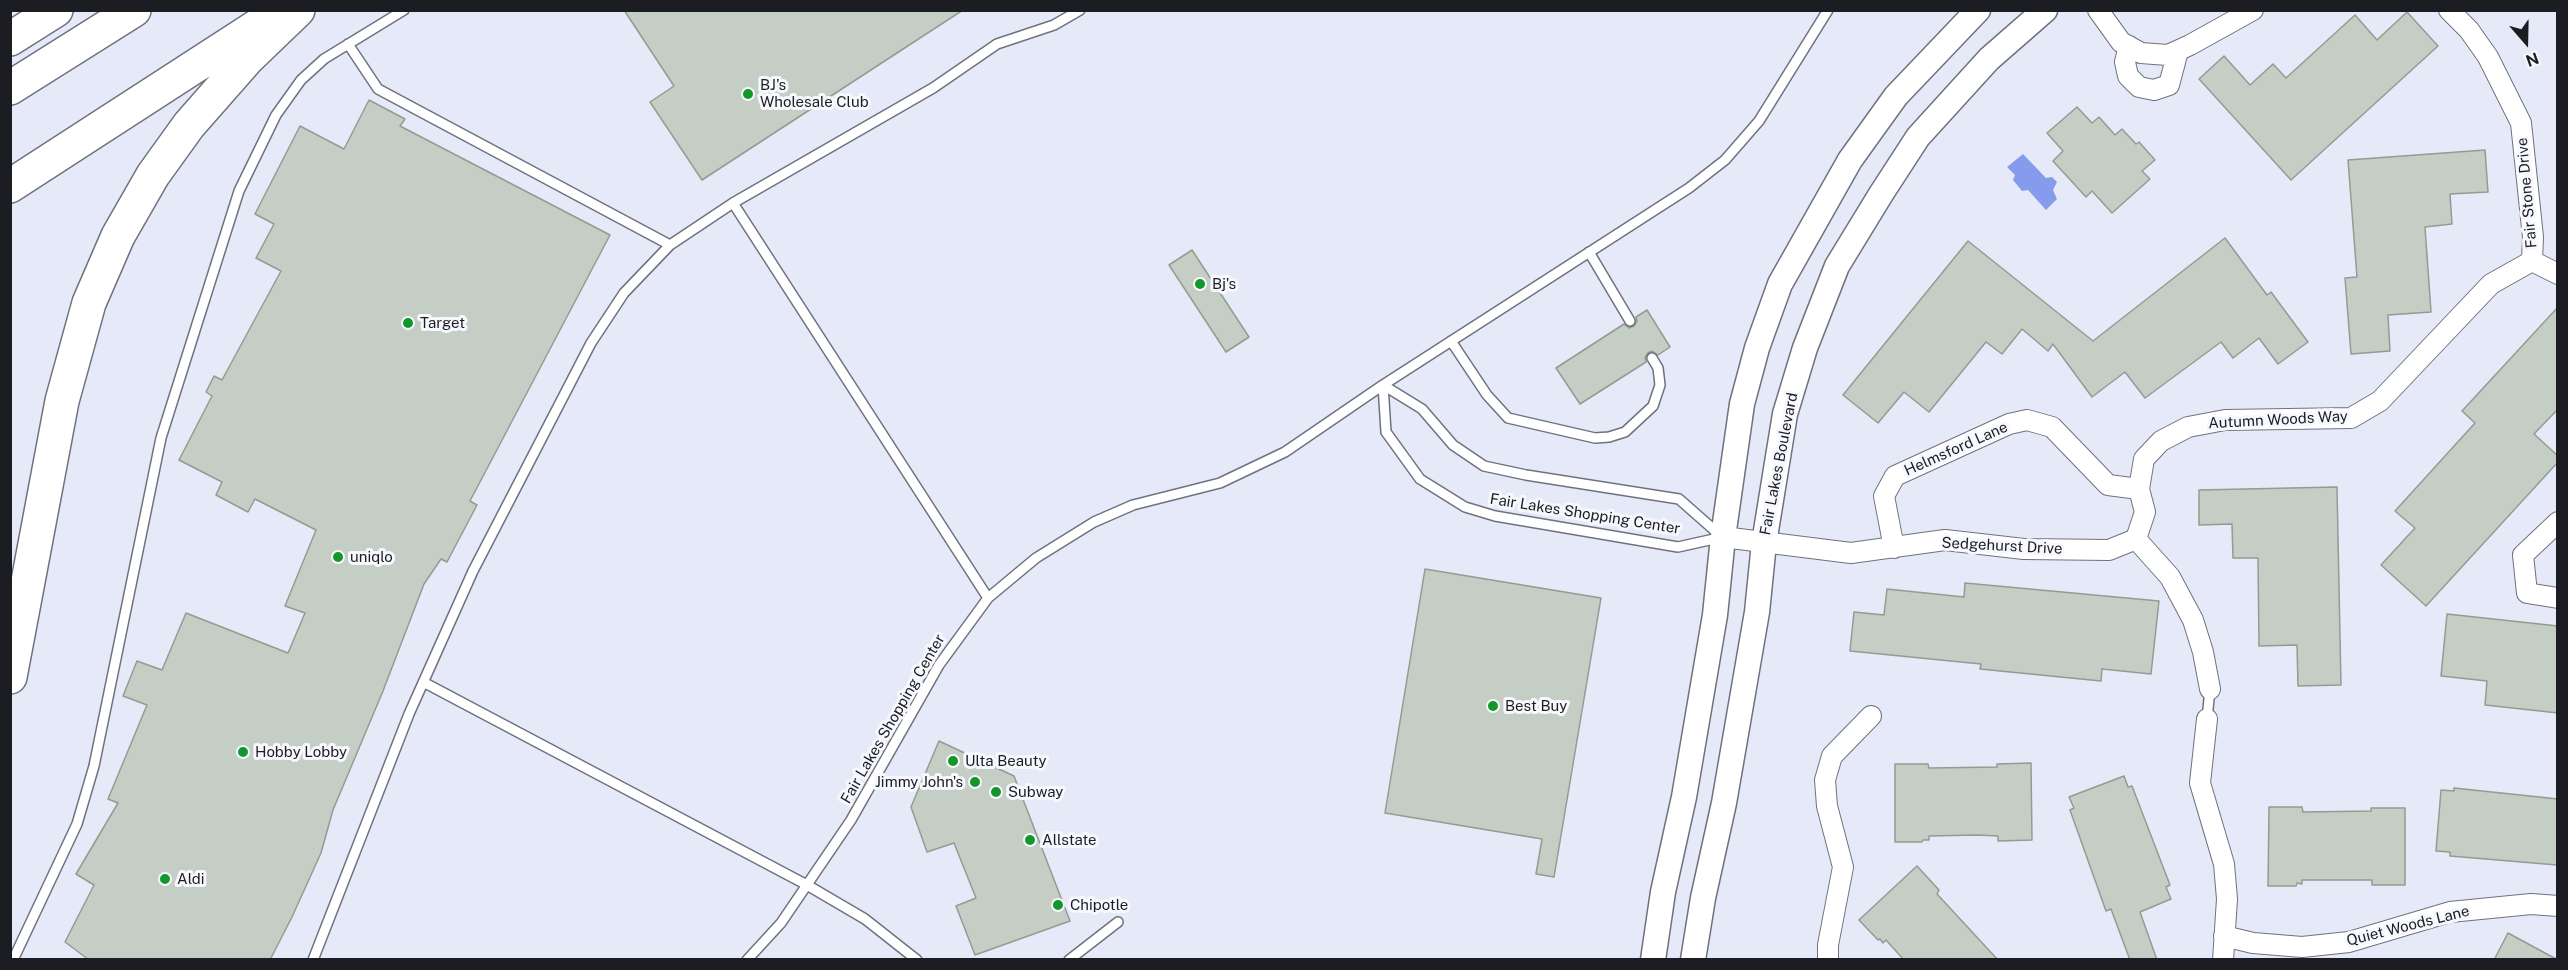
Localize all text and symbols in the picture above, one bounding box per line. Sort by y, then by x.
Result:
north arrow [2496,12,2556,72]
text: N [2523,48,2541,70]
place label: BJ's Wholesale Club [760,76,869,111]
marker: BJ's Wholesale Club [741,87,755,101]
street label: Fair Stone Drive [2513,137,2541,249]
place label: Bj's [1212,275,1236,293]
marker: Bj's [1193,277,1207,291]
place label: Target [420,314,465,332]
marker: Target [401,316,415,330]
street label: Fair Lakes Boulevard [1756,391,1802,537]
street label: Autumn Woods Way [2208,407,2348,433]
street label: Helmsford Lane [1901,418,2011,480]
street label: Fair Lakes Shopping Center [1489,490,1681,538]
street label: Sedgehurst Drive [1941,534,2063,558]
place label: uniqlo [350,548,393,566]
marker: uniqlo [331,550,345,564]
street label: Fair Lakes Shopping Center [837,631,949,807]
place label: Best Buy [1505,697,1567,715]
marker: Best Buy [1486,699,1500,713]
place label: Hobby Lobby [255,743,347,761]
marker: Hobby Lobby [236,745,250,759]
place label: Ulta Beauty [965,752,1047,770]
marker: Ulta Beauty [946,754,960,768]
place label: Jimmy John's [875,773,963,791]
marker: Jimmy John's [968,775,982,789]
place label: Subway [1008,783,1063,801]
marker: Subway [989,785,1003,799]
place label: Allstate [1042,831,1097,849]
marker: Allstate [1023,833,1037,847]
place label: Aldi [177,870,205,888]
marker: Aldi [158,872,172,886]
place label: Chipotle [1070,896,1128,914]
marker: Chipotle [1051,898,1065,912]
street label: Quiet Woods Lane [2345,902,2471,950]

